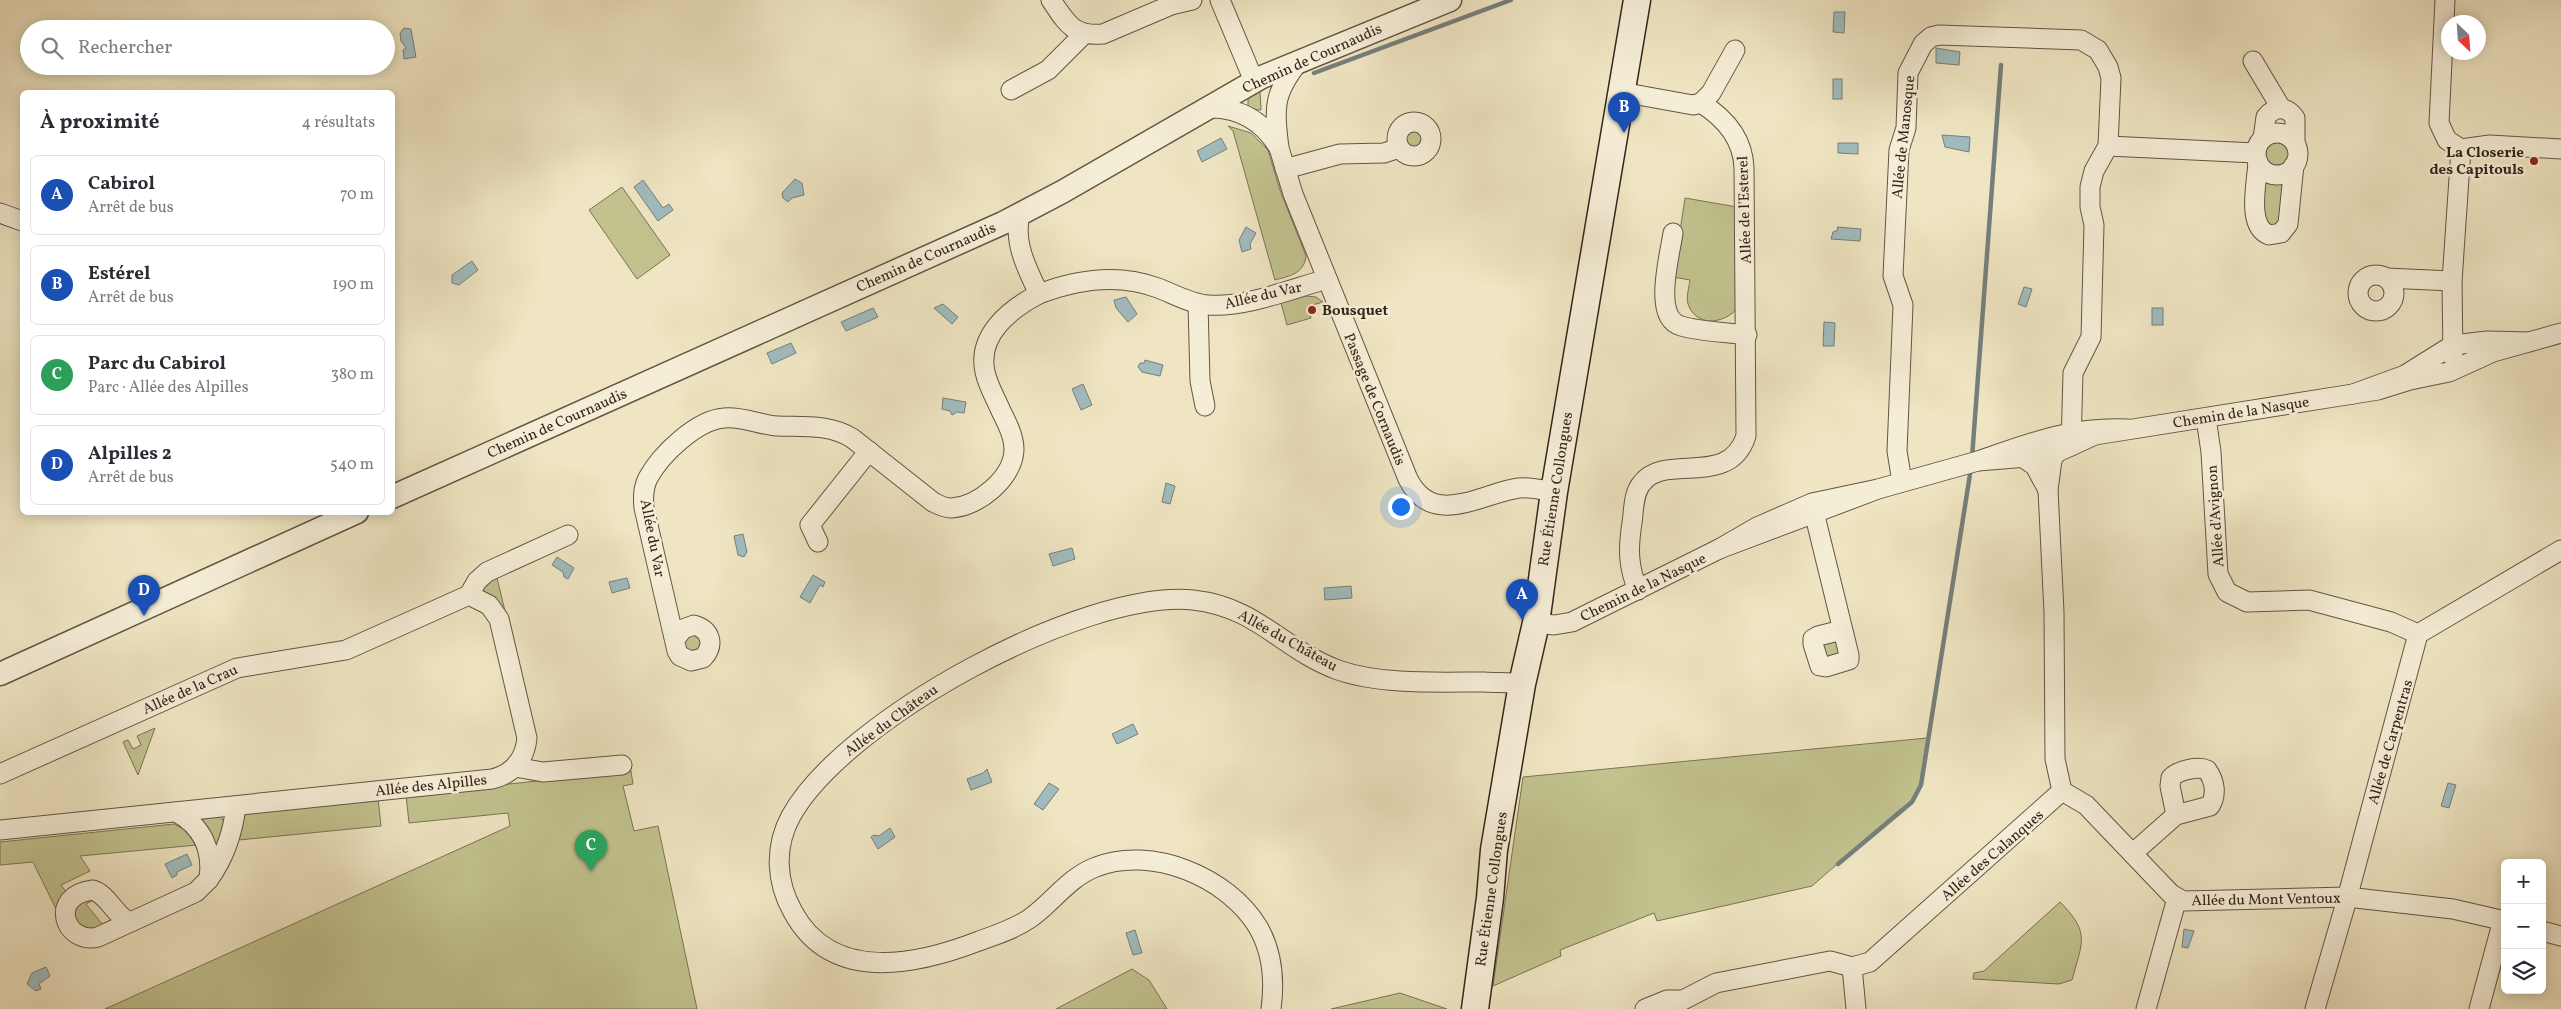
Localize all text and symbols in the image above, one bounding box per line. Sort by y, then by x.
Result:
north arrow [2441,15,2486,60]
street label: Chemin de Cournaudis [1239,19,1386,100]
search box [20,20,395,75]
icon: search [38,34,66,62]
text: Rechercher [78,35,172,61]
street label: Allée de Manosque [1888,74,1921,200]
pin: B [1608,92,1640,133]
text: À proximité [40,108,159,137]
text: 4 résultats [301,112,375,134]
place label: La Closerie des Capitouls [2429,143,2524,181]
marker: La Closerie des Capitouls [2528,155,2540,167]
street label: Allée de l'Esterel [1733,156,1758,264]
text: Cabirol [88,171,155,197]
text: A [51,184,63,206]
text: 70 m [340,184,374,206]
text: Arrêt de bus [88,197,174,219]
street label: Chemin de Cournaudis [853,218,1000,299]
text: Estérel [88,261,150,287]
text: B [52,274,62,296]
text: 190 m [332,274,374,296]
street label: Allée du Var [1223,277,1304,316]
text: Arrêt de bus [88,287,174,309]
place label: Bousquet [1322,301,1389,322]
marker: Bousquet [1306,304,1318,316]
street label: Passage de Cornaudis [1337,330,1410,469]
text: Parc du Cabirol [88,351,226,377]
text: C [52,364,62,386]
text: 380 m [331,364,374,386]
text: Parc · Allée des Alpilles [88,377,249,399]
street label: Chemin de Cournaudis [484,384,631,465]
street label: Chemin de la Nasque [2171,392,2311,435]
street label: Rue Étienne Collongues [1534,411,1579,568]
text: Alpilles 2 [88,441,172,467]
text: D [51,454,63,476]
text: 540 m [330,454,374,476]
street label: Allée d'Avignon [2202,464,2231,568]
text: Arrêt de bus [88,467,174,489]
your location [1388,494,1414,520]
street label: Allée du Var [634,498,669,579]
street label: Chemin de la Nasque [1577,549,1710,628]
pin: D [128,575,160,616]
pin: A [1506,579,1538,620]
street label: Allée du Château [1234,605,1341,677]
street label: Allée de la Crau [140,660,242,721]
street label: Allée de Carpentras [2364,678,2419,807]
street label: Allée du Château [841,680,943,762]
street label: Allée des Alpilles [374,770,488,803]
street label: Allée des Calanques [1937,806,2049,907]
street label: Rue Étienne Collongues [1471,811,1514,968]
pin: C [575,830,607,871]
map controls [2501,859,2546,994]
button: + [2501,859,2546,904]
street label: Allée du Mont Ventoux [2191,889,2341,912]
button: − [2501,904,2546,949]
button: layers [2501,949,2546,994]

